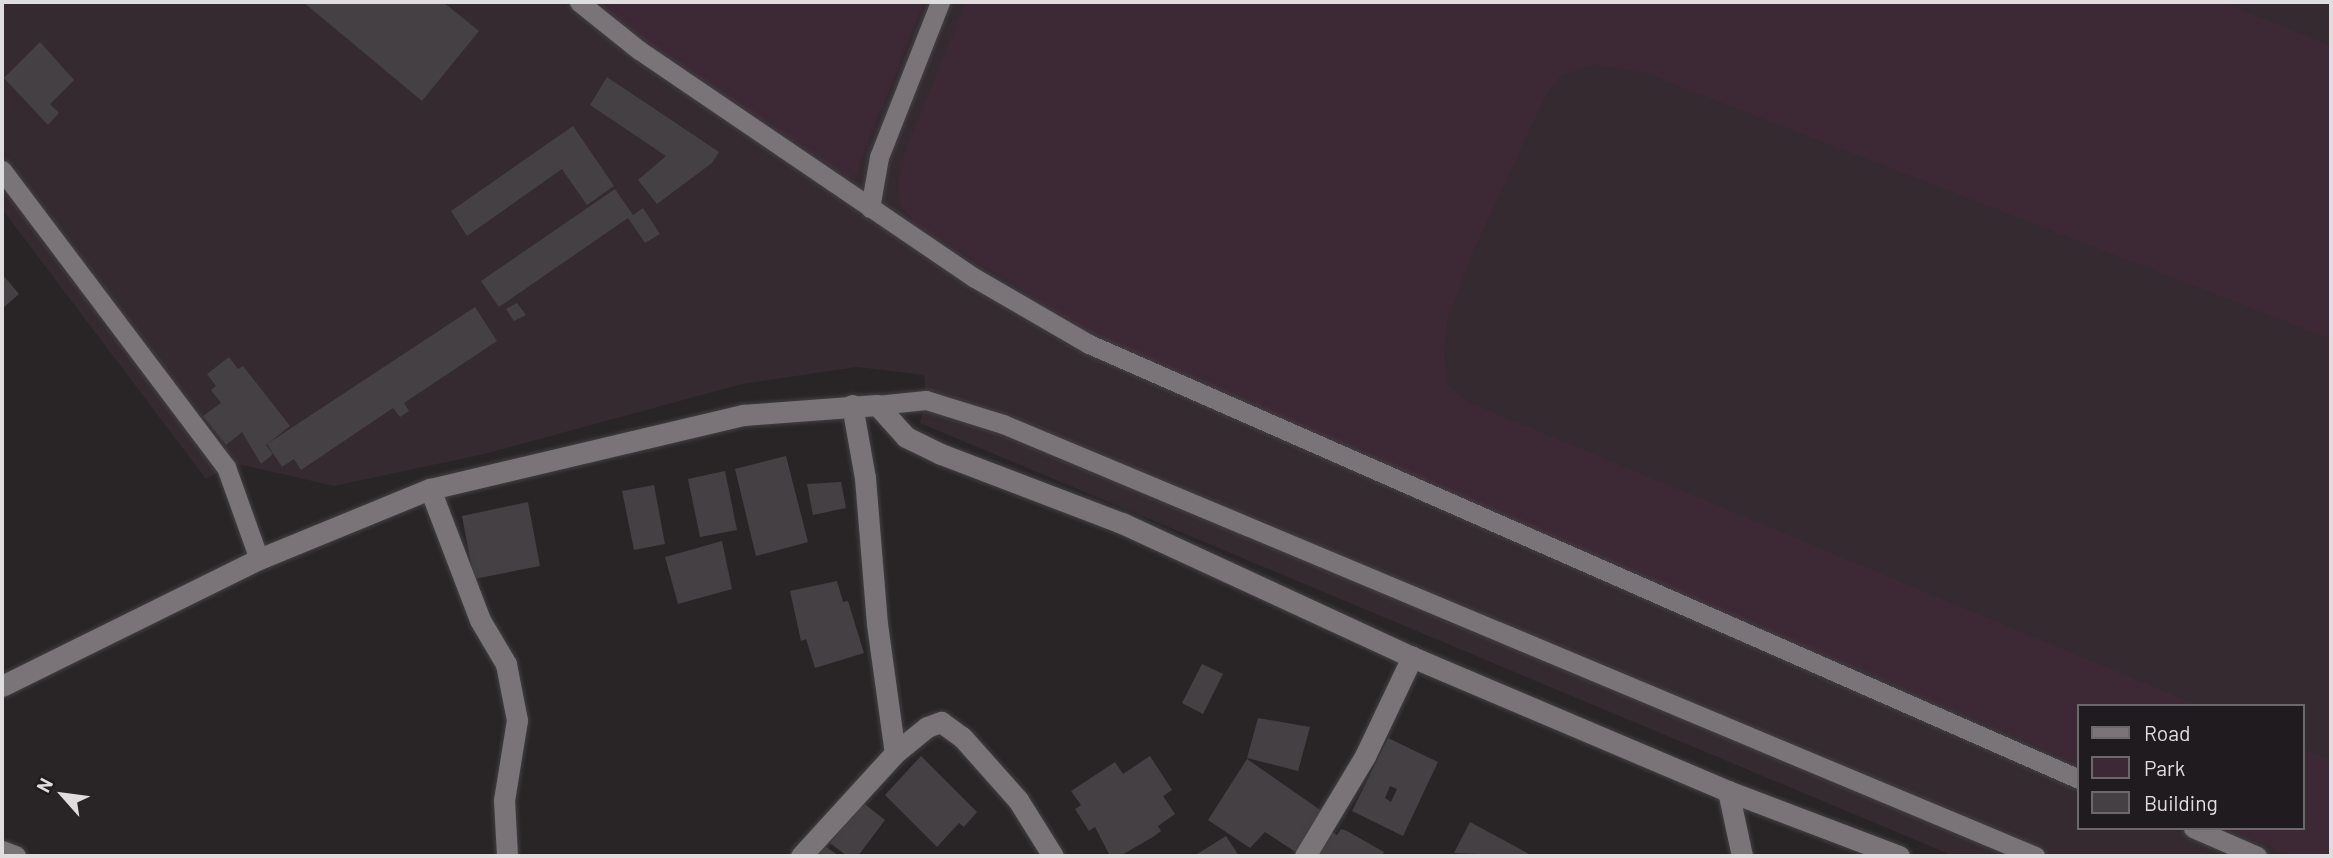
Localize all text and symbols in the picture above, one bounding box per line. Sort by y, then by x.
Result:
legend [2078,704,2305,830]
text: Road [2144,720,2190,745]
text: Park [2144,755,2185,780]
north arrow [28,760,98,830]
text: N [31,774,57,796]
text: Building [2144,790,2218,815]

